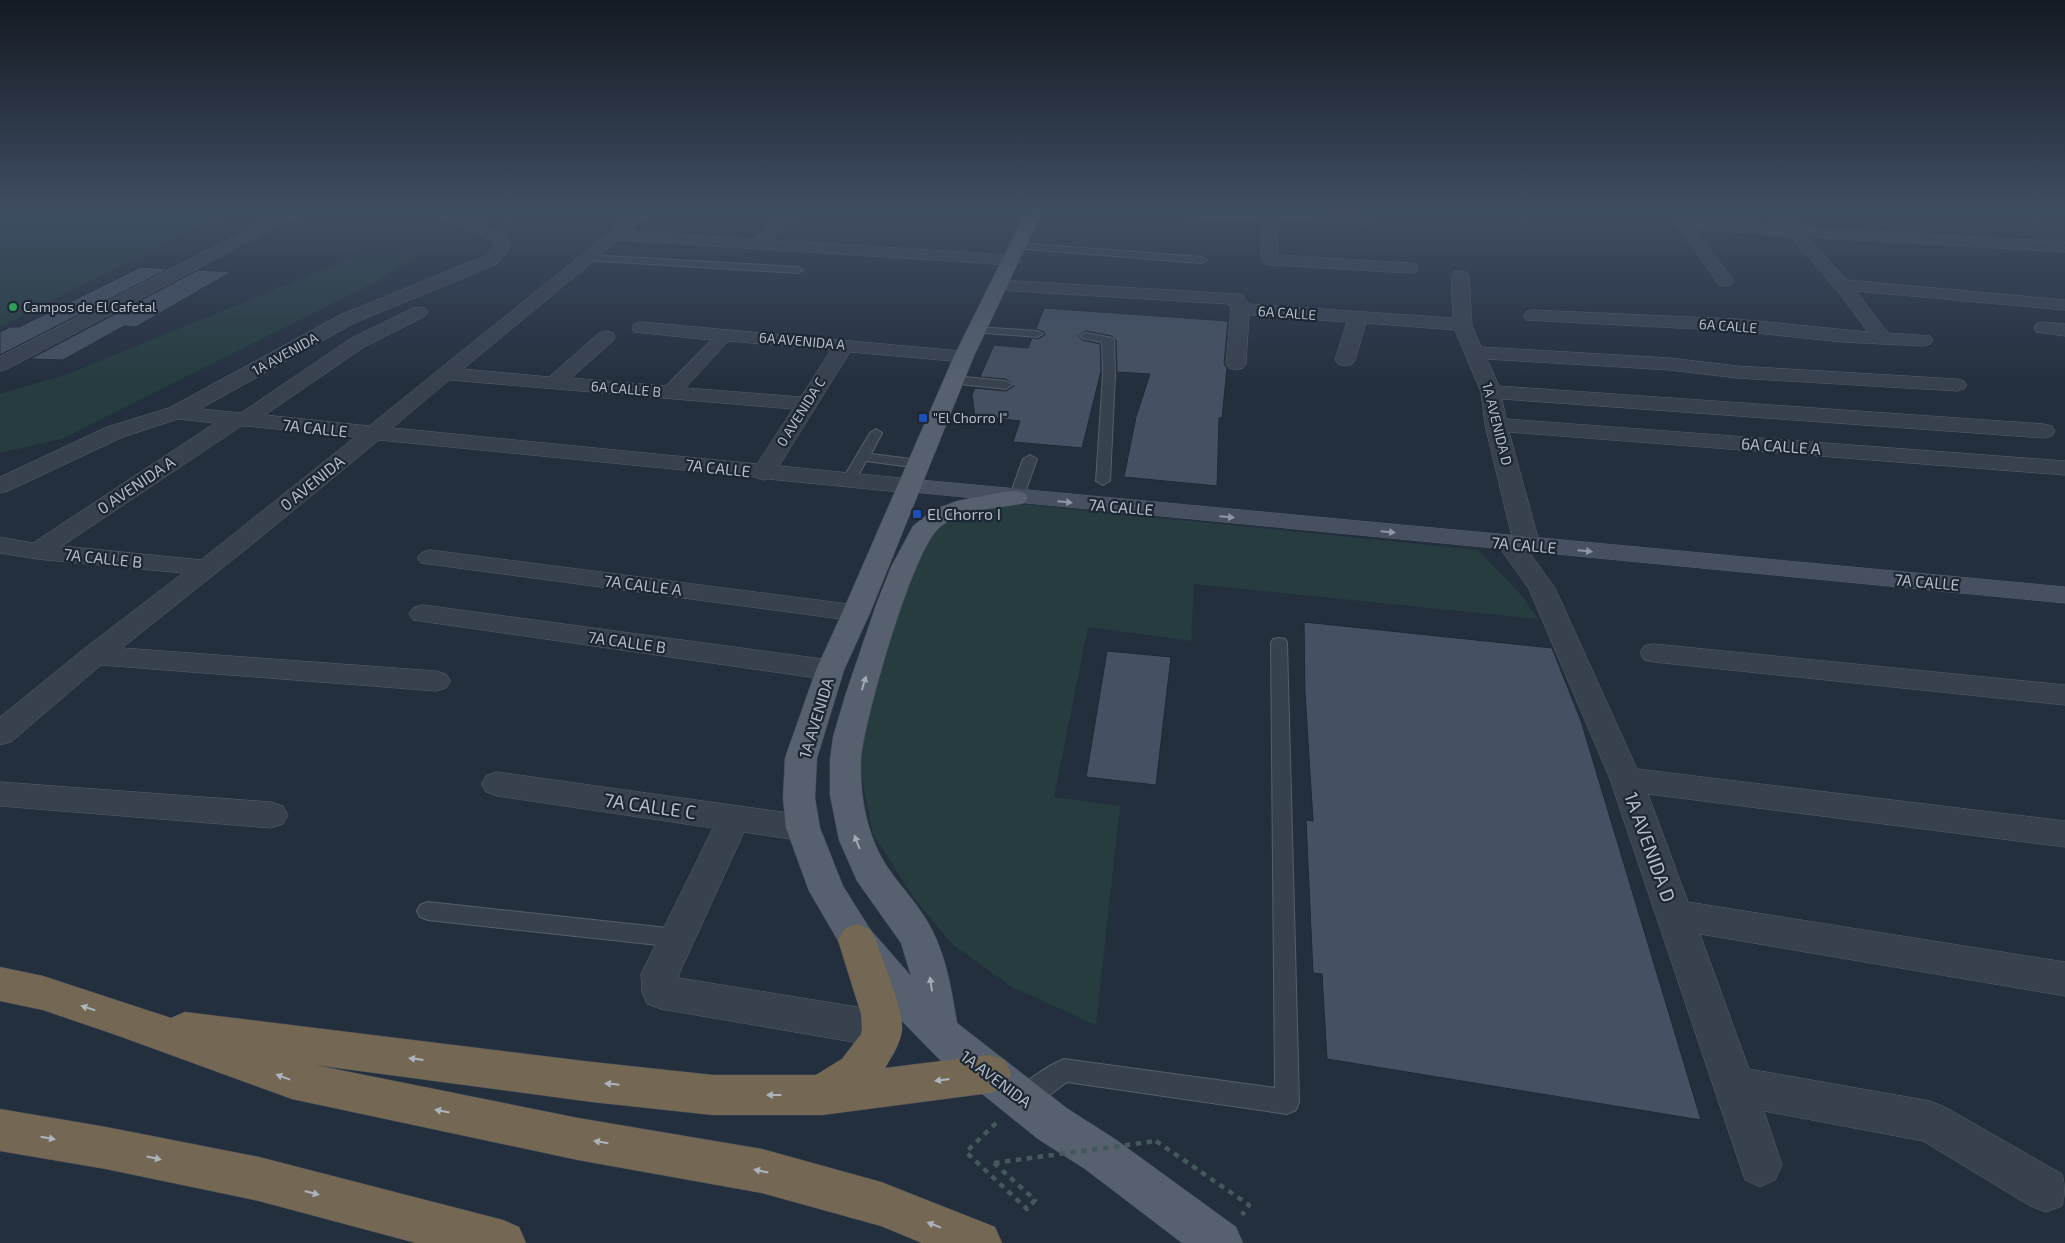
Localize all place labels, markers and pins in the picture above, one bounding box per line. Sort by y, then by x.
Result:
place label: Campos de El Cafetal [23,298,157,315]
marker: Campos de El Cafetal [7,301,19,313]
place label: "El Chorro I" [933,409,1008,426]
marker: "El Chorro I" [917,412,929,424]
place label: El Chorro I [927,504,1001,523]
marker: El Chorro I [911,508,923,520]

